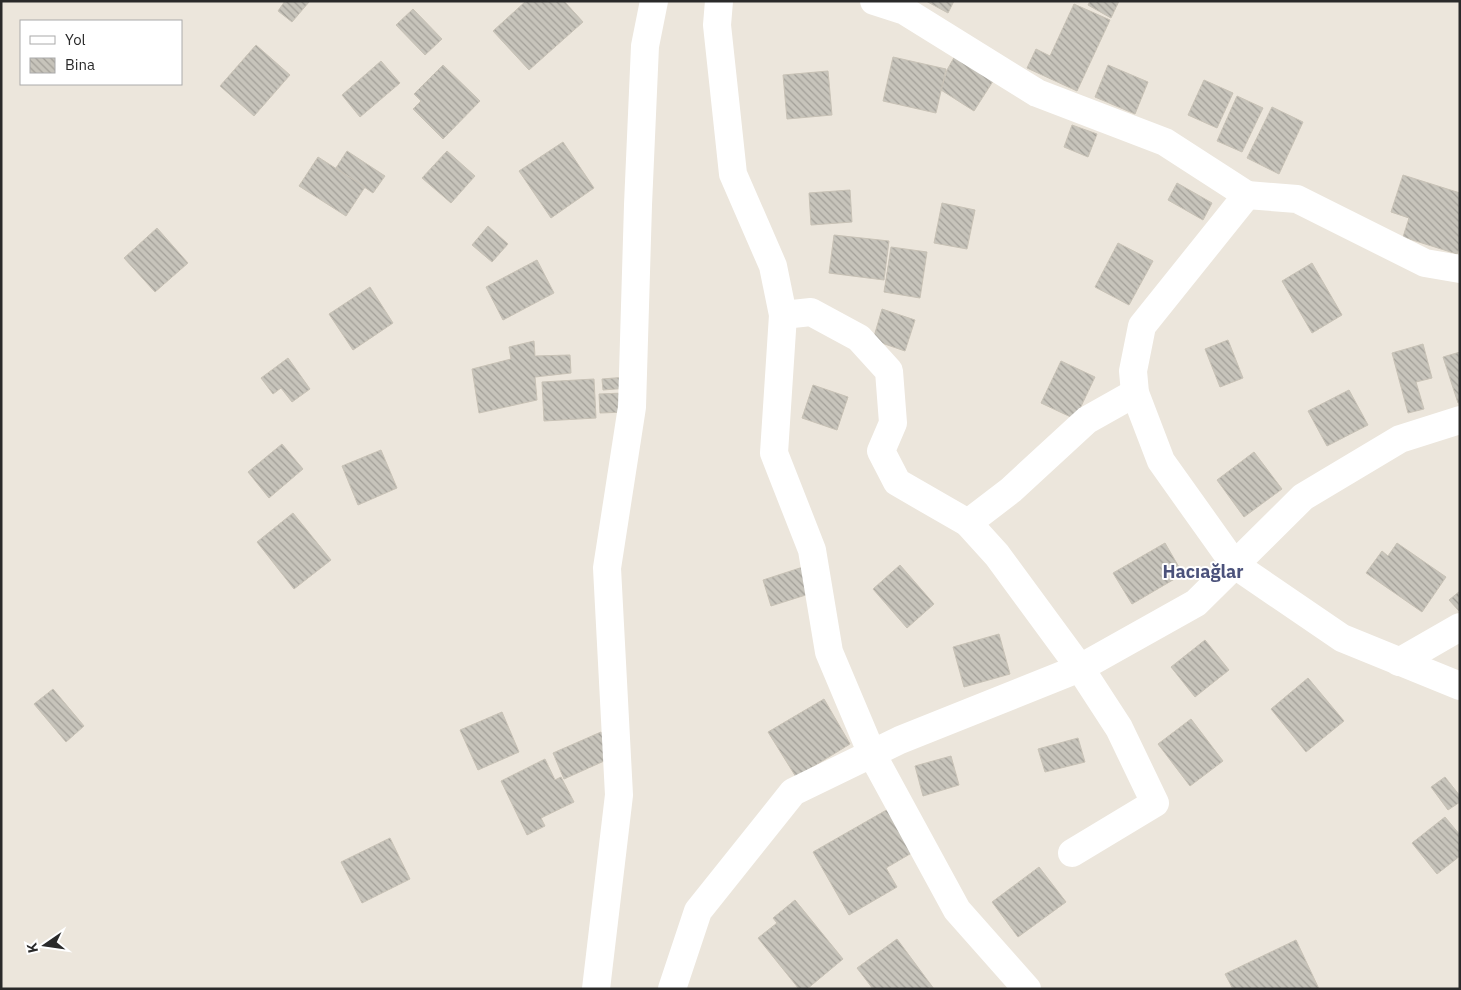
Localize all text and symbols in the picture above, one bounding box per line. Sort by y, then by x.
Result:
legend [20,20,182,85]
text: Yol [65,30,86,49]
text: Bina [65,55,95,74]
district label: Hacıağlar [1162,560,1244,583]
north arrow [20,920,70,970]
text: K [22,941,42,955]

